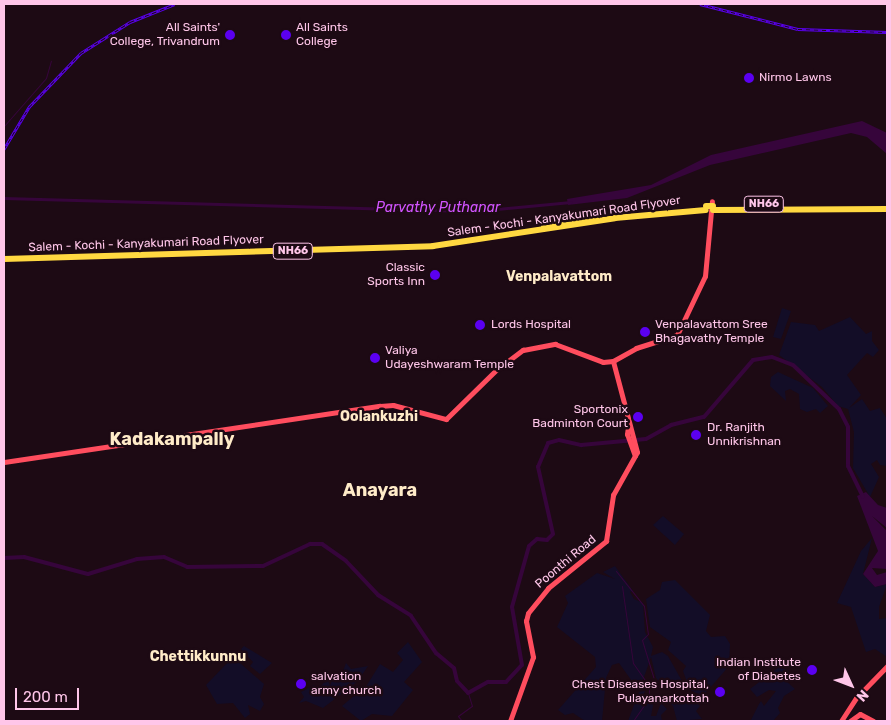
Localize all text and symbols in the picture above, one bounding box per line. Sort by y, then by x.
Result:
place label: All Saints' College, Trivandrum [109,21,220,49]
place label: All Saints College [296,21,348,49]
marker: All Saints' College, Trivandrum [224,29,236,41]
marker: All Saints College [280,29,292,41]
place label: Nirmo Lawns [759,71,832,85]
marker: Nirmo Lawns [743,72,755,84]
street label: Salem - Kochi - Kanyakumari Road Flyover [446,193,682,241]
road number: NH66 [743,195,785,212]
water label: Parvathy Puthanar [376,200,500,216]
street label: Salem - Kochi - Kanyakumari Road Flyover [28,233,264,255]
road number: NH66 [272,242,314,260]
place label: Classic Sports Inn [367,261,425,289]
marker: Classic Sports Inn [429,269,441,281]
district label: Venpalavattom [506,269,612,285]
marker: Lords Hospital [473,318,487,332]
place label: Lords Hospital [491,318,571,332]
place label: Venpalavattom Sree Bhagavathy Temple [655,318,768,346]
marker: Venpalavattom Sree Bhagavathy Temple [639,326,651,338]
place label: Valiya Udayeshwaram Temple [385,344,514,372]
marker: Valiya Udayeshwaram Temple [369,352,381,364]
place label: Sportonix Badminton Court [532,403,628,431]
district label: Oolankuzhi [340,409,418,425]
marker: Sportonix Badminton Court [632,411,644,423]
place label: Dr. Ranjith Unnikrishnan [707,421,781,449]
district label: Kadakampally [110,428,234,450]
marker: Dr. Ranjith Unnikrishnan [689,428,703,442]
district label: Anayara [343,479,417,501]
street label: Poonthi Road [533,532,599,592]
district label: Chettikkunnu [150,649,246,665]
place label: Indian Institute of Diabetes [716,656,801,684]
north arrow [826,660,876,710]
marker: Indian Institute of Diabetes [805,663,819,677]
place label: salvation army church [311,670,382,698]
scale bar [18,678,81,710]
marker: salvation army church [295,678,307,690]
place label: Chest Diseases Hospital, Pulayanarkottah [572,678,709,706]
marker: Chest Diseases Hospital, Pulayanarkottah [713,685,727,699]
text: N [853,686,872,705]
text: 200 m [23,688,68,706]

